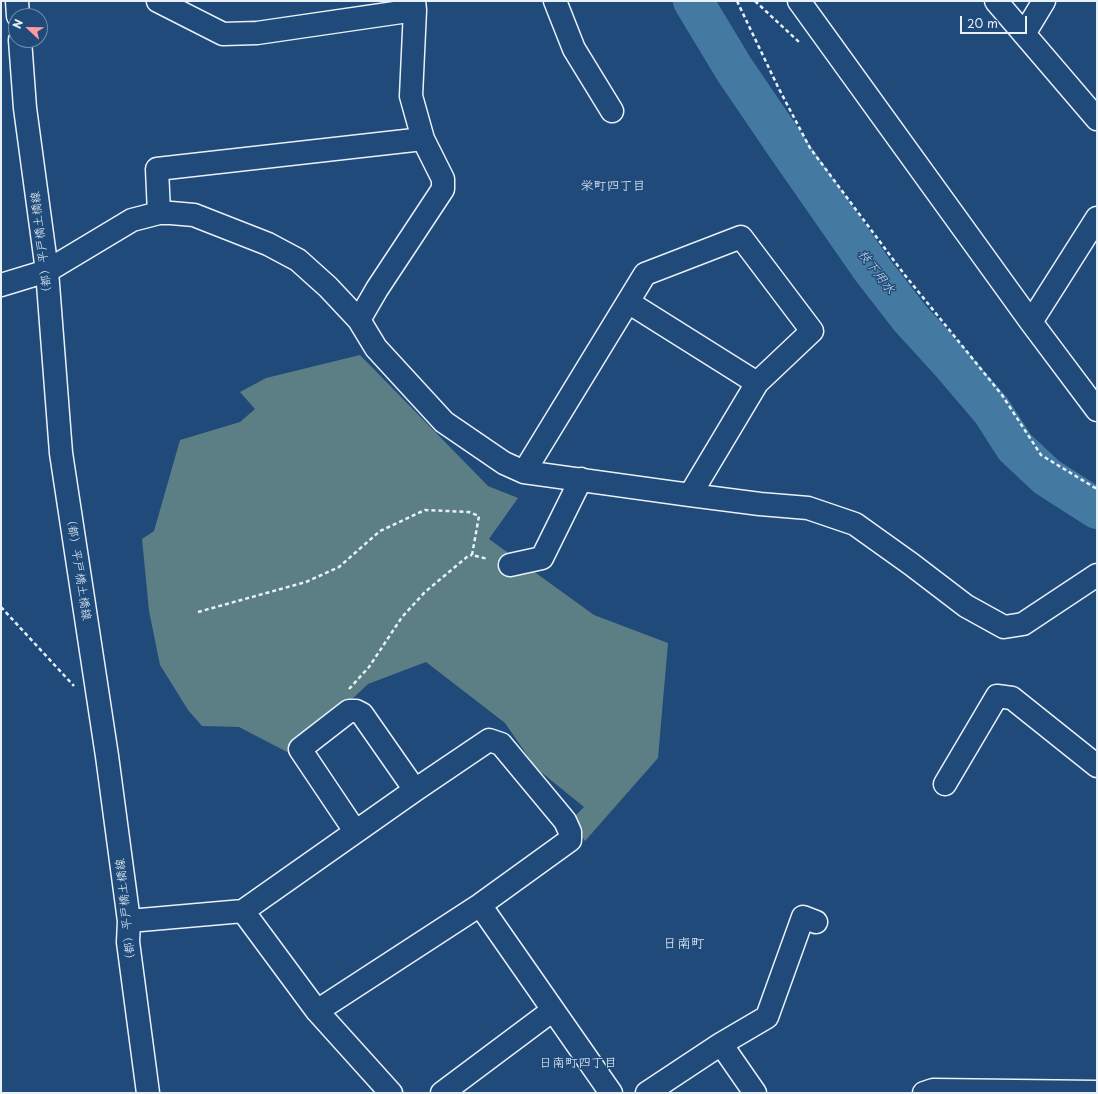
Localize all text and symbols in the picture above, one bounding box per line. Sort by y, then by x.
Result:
north arrow [8,8,48,48]
scale bar [962,8,1029,34]
text: 20 m [967,14,998,32]
text: N [8,16,27,31]
district label: 栄町四丁目 [581,178,645,194]
street label: （都）平戸橋土橋線 [28,191,56,299]
water label: 枝下用水 [854,247,898,297]
street label: （都）平戸橋土橋線 [62,513,94,621]
street label: （都）平戸橋土橋線 [113,858,139,966]
district label: 日南町 [663,936,705,952]
district label: 日南町四丁目 [539,1055,617,1071]

